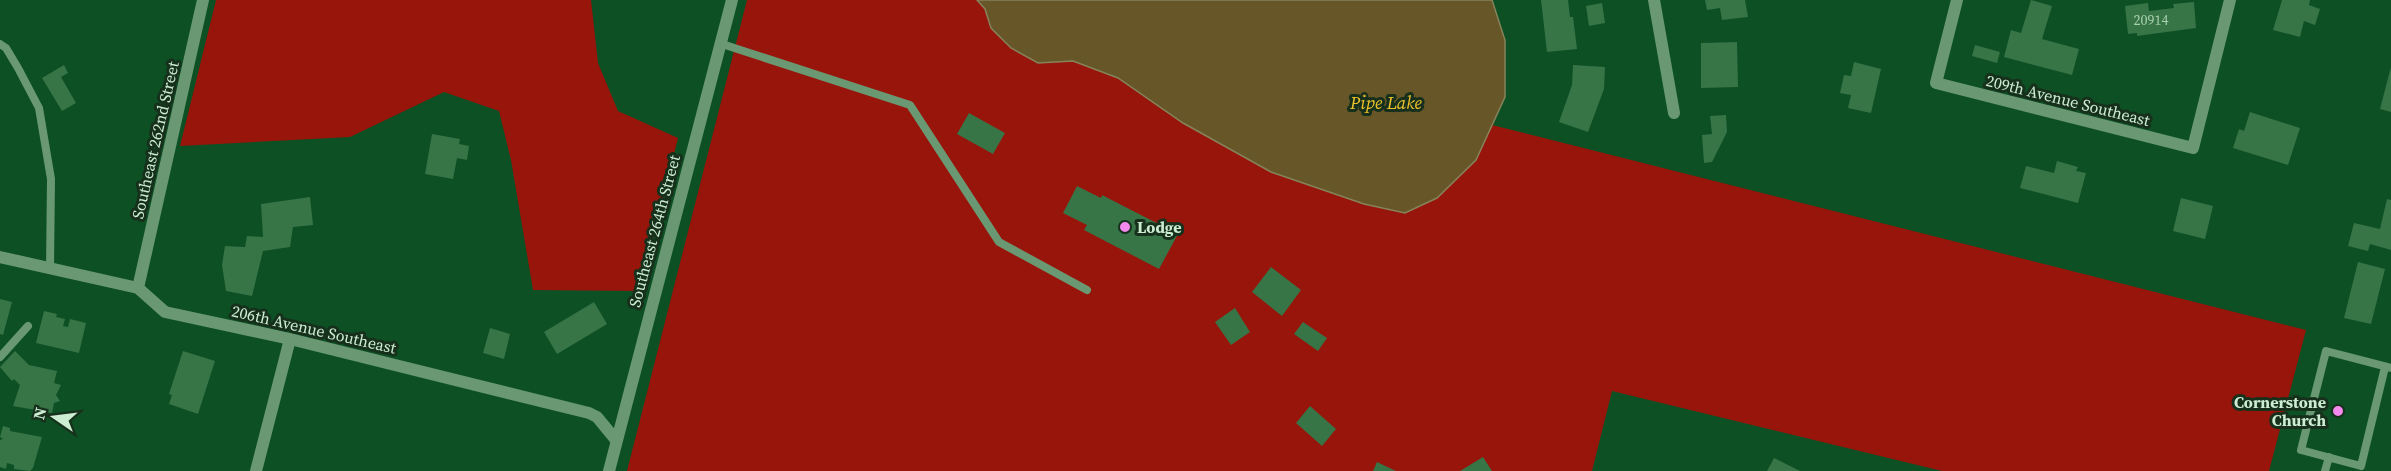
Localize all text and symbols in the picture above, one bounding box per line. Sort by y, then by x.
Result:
house number: 20914 [2134,10,2169,30]
street label: Southeast 262nd Street [126,58,184,221]
street label: 209th Avenue Southeast [1984,69,2153,131]
water label: Pipe Lake [1349,90,1423,115]
street label: Southeast 264th Street [623,152,685,310]
place label: Lodge [1137,216,1182,238]
marker: Lodge [1118,220,1132,234]
street label: 206th Avenue Southeast [230,299,399,359]
north arrow [24,387,84,447]
place label: Cornerstone Church [2234,391,2326,431]
marker: Cornerstone Church [2331,404,2345,418]
text: N [27,405,52,422]

